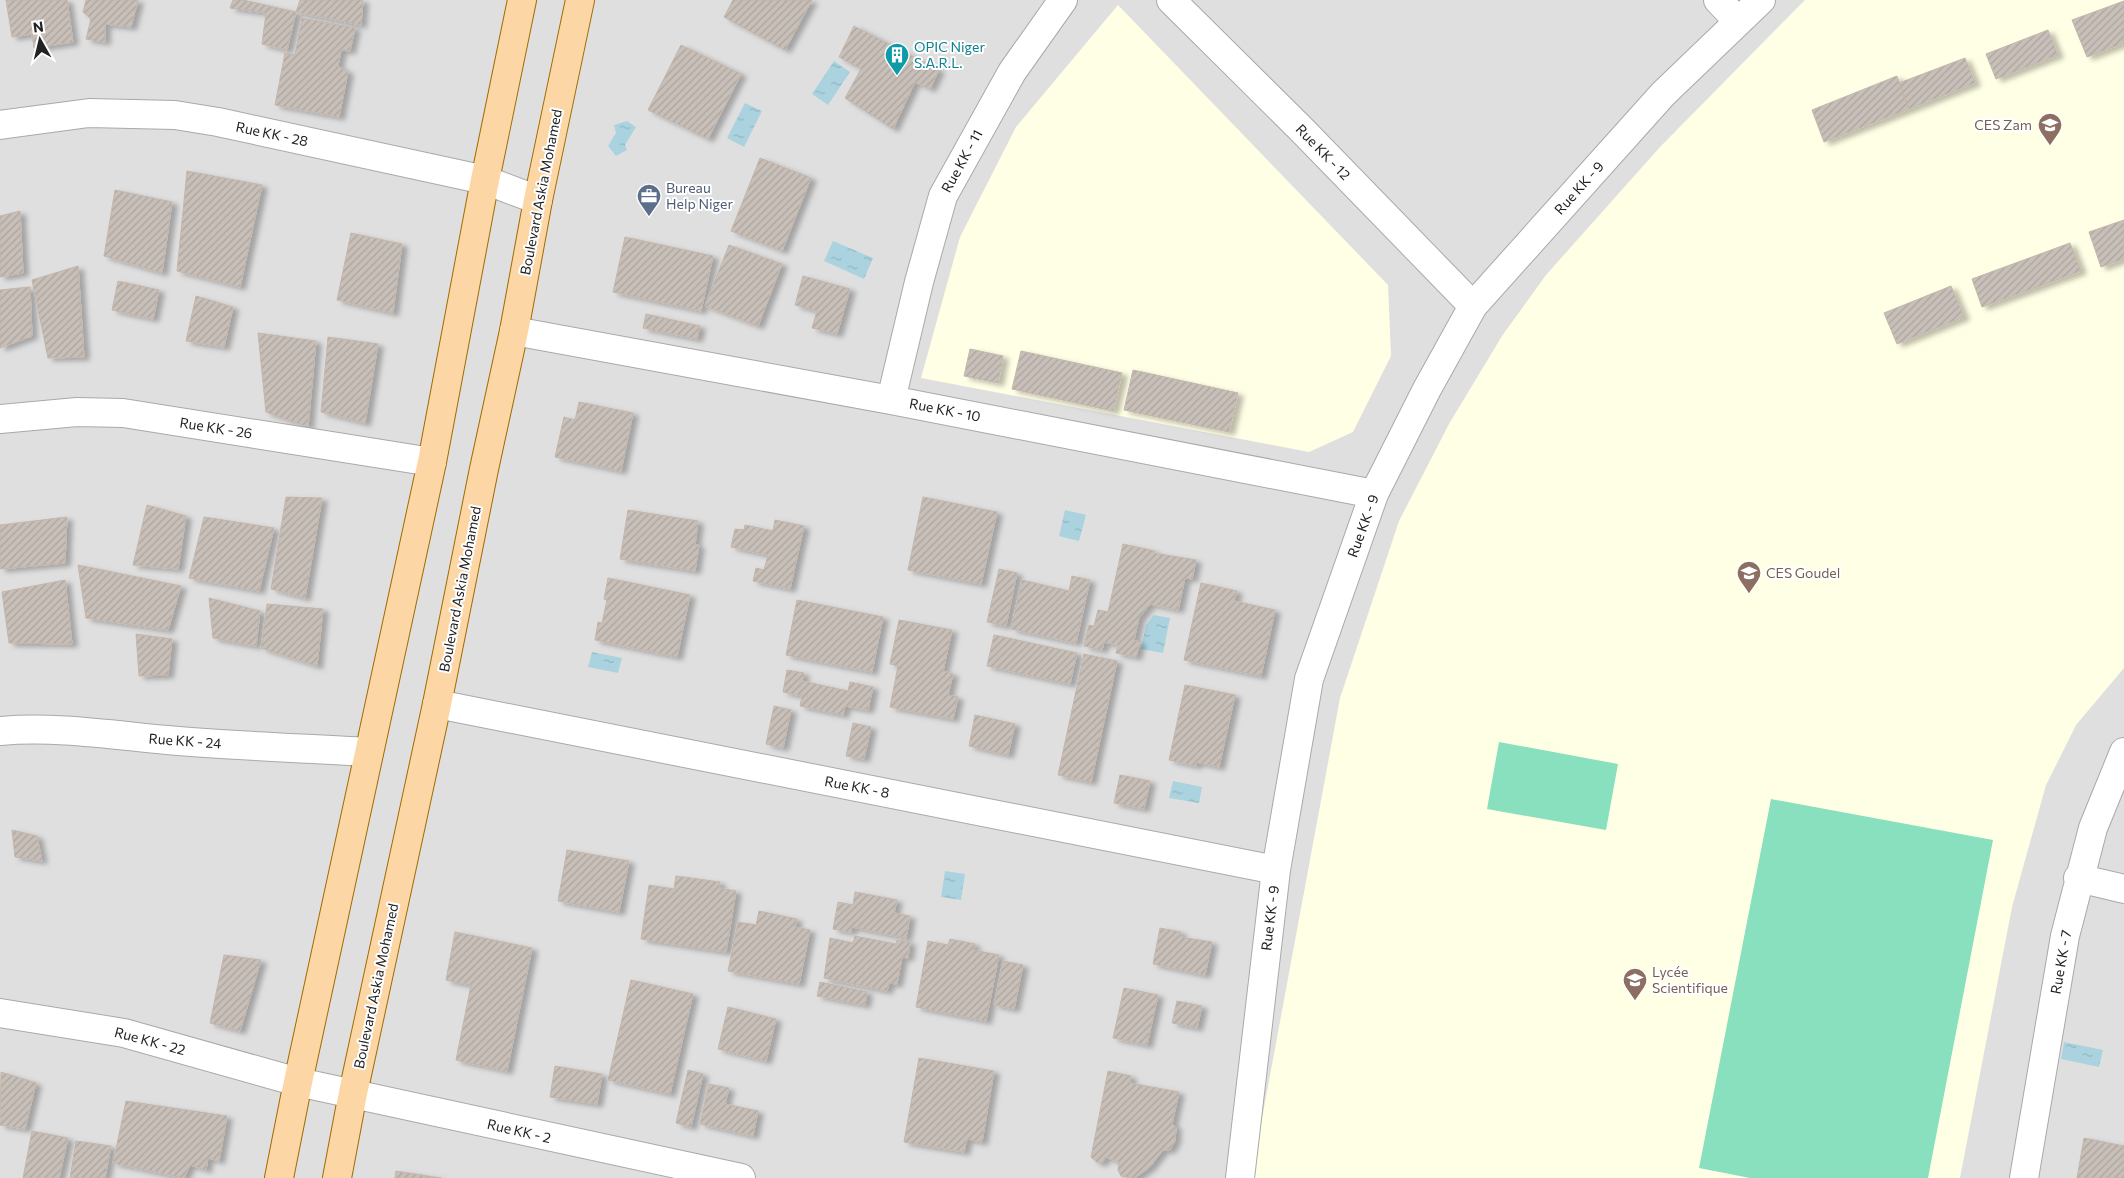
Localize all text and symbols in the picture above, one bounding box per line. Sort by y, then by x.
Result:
north arrow [15,15,65,65]
text: N [32,17,45,36]
place label: OPIC Niger S.A.R.L. [914,38,985,71]
building icon: OPIC Niger S.A.R.L. [884,42,910,76]
street label: Boulevard Askia Mohamed [516,108,565,276]
school or university icon: CES Zam [2037,112,2063,146]
place label: CES Zam [1974,116,2032,133]
street label: Rue KK - 28 [234,118,310,149]
street label: Rue KK - 12 [1293,120,1354,183]
street label: Rue KK - 11 [937,126,986,195]
street label: Rue KK - 9 [1550,158,1607,218]
place label: Bureau Help Niger [666,179,733,212]
office icon: Bureau Help Niger [636,183,662,217]
street label: Rue KK - 10 [908,394,982,425]
street label: Rue KK - 26 [178,413,254,442]
street label: Rue KK - 9 [1343,492,1382,560]
street label: Boulevard Askia Mohamed [435,505,484,673]
school or university icon: CES Goudel [1736,560,1762,594]
place label: CES Goudel [1766,564,1840,581]
street label: Rue KK - 24 [148,729,223,752]
street label: Rue KK - 8 [823,772,891,801]
street label: Rue KK - 9 [1257,884,1282,952]
street label: Boulevard Askia Mohamed [350,902,401,1070]
street label: Rue KK - 7 [2047,929,2074,995]
place label: Lycée Scientifique [1652,963,1728,996]
school or university icon: Lycée Scientifique [1622,967,1648,1001]
street label: Rue KK - 22 [113,1023,188,1058]
street label: Rue KK - 2 [486,1115,553,1146]

